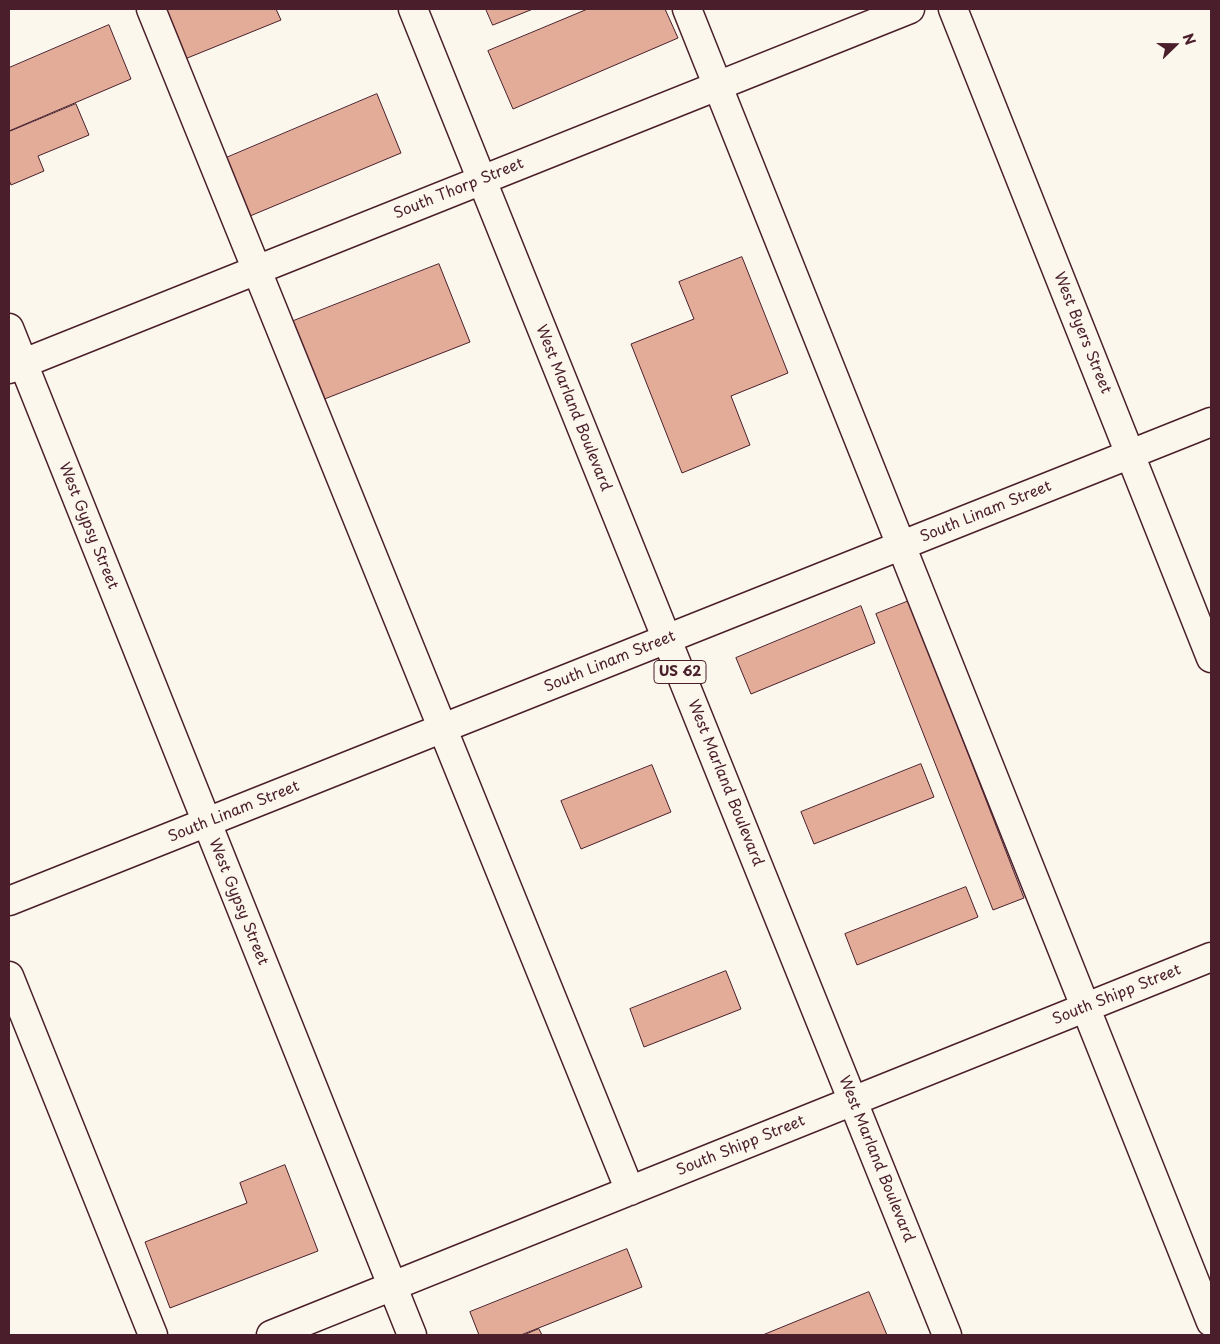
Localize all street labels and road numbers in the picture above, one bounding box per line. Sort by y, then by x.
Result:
street label: South Thorp Street [391,155,527,223]
street label: West Byers Street [1049,270,1115,396]
street label: West Marland Boulevard [531,322,615,494]
street label: West Gypsy Street [54,460,122,592]
street label: South Linam Street [918,477,1054,547]
street label: South Linam Street [542,627,678,697]
road number: US 62 [654,660,706,684]
street label: West Marland Boulevard [683,697,767,869]
street label: South Linam Street [166,777,302,847]
street label: West Gypsy Street [204,836,272,968]
street label: South Shipp Street [1050,961,1184,1029]
street label: West Marland Boulevard [834,1073,918,1245]
street label: South Shipp Street [674,1112,808,1180]

